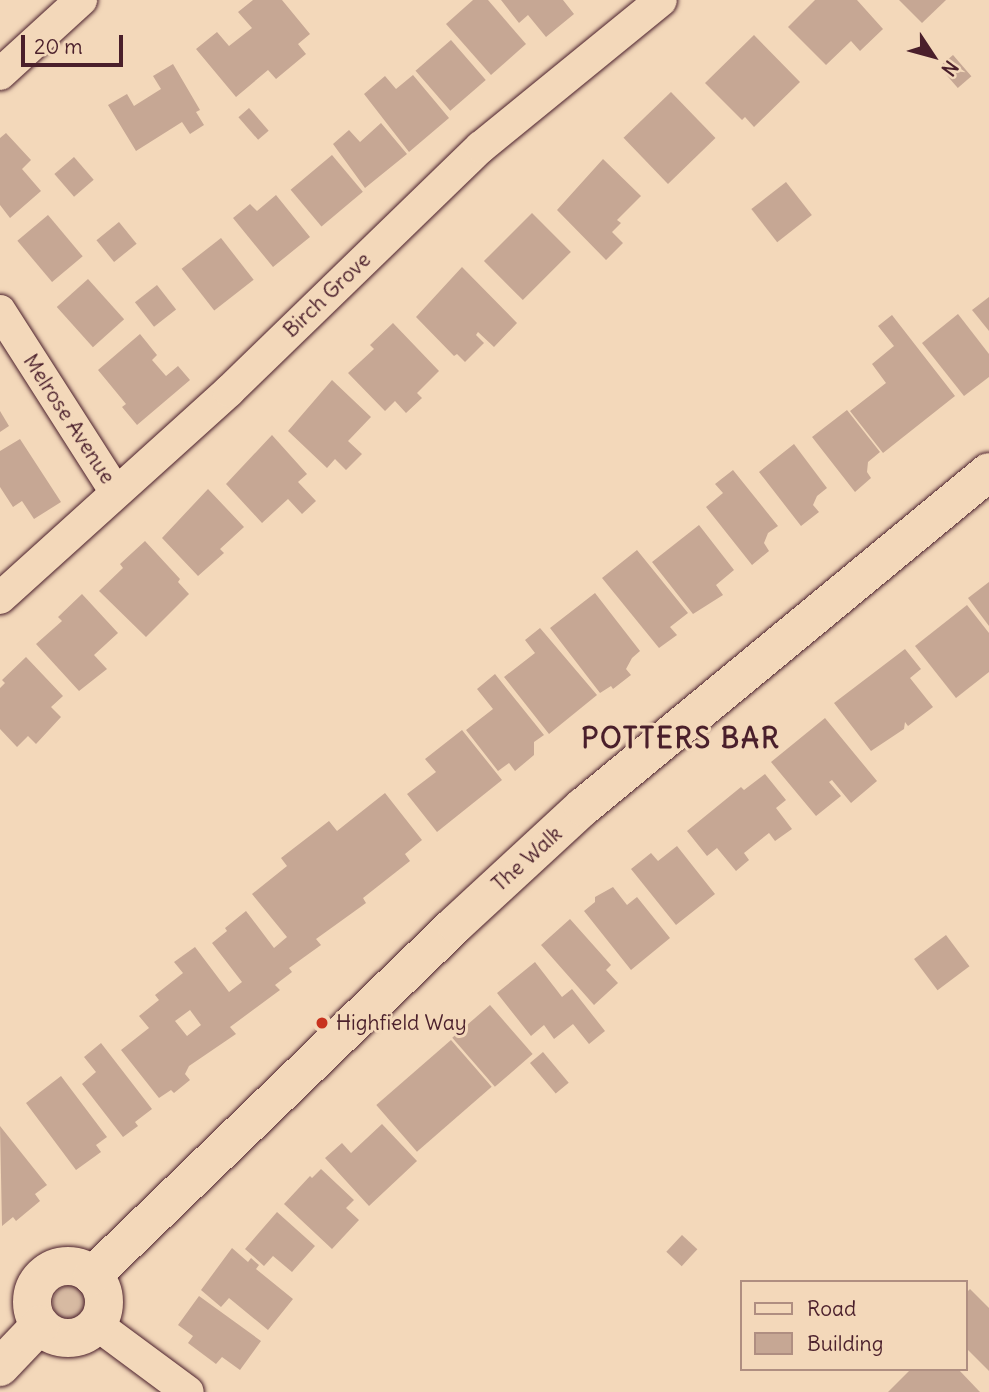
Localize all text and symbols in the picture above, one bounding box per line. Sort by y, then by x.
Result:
scale bar [24,21,126,65]
north arrow [898,21,968,91]
text: 20 m [34,33,83,60]
text: N [936,56,964,81]
street label: Birch Grove [278,247,376,343]
street label: Melrose Avenue [18,350,120,488]
district label: POTTERS BAR [583,721,779,755]
street label: The Walk [487,821,567,897]
place label: Highfield Way [336,1010,467,1036]
marker: Highfield Way [314,1015,330,1031]
legend [740,1280,968,1371]
text: Road [807,1295,856,1322]
text: Building [807,1330,883,1357]

